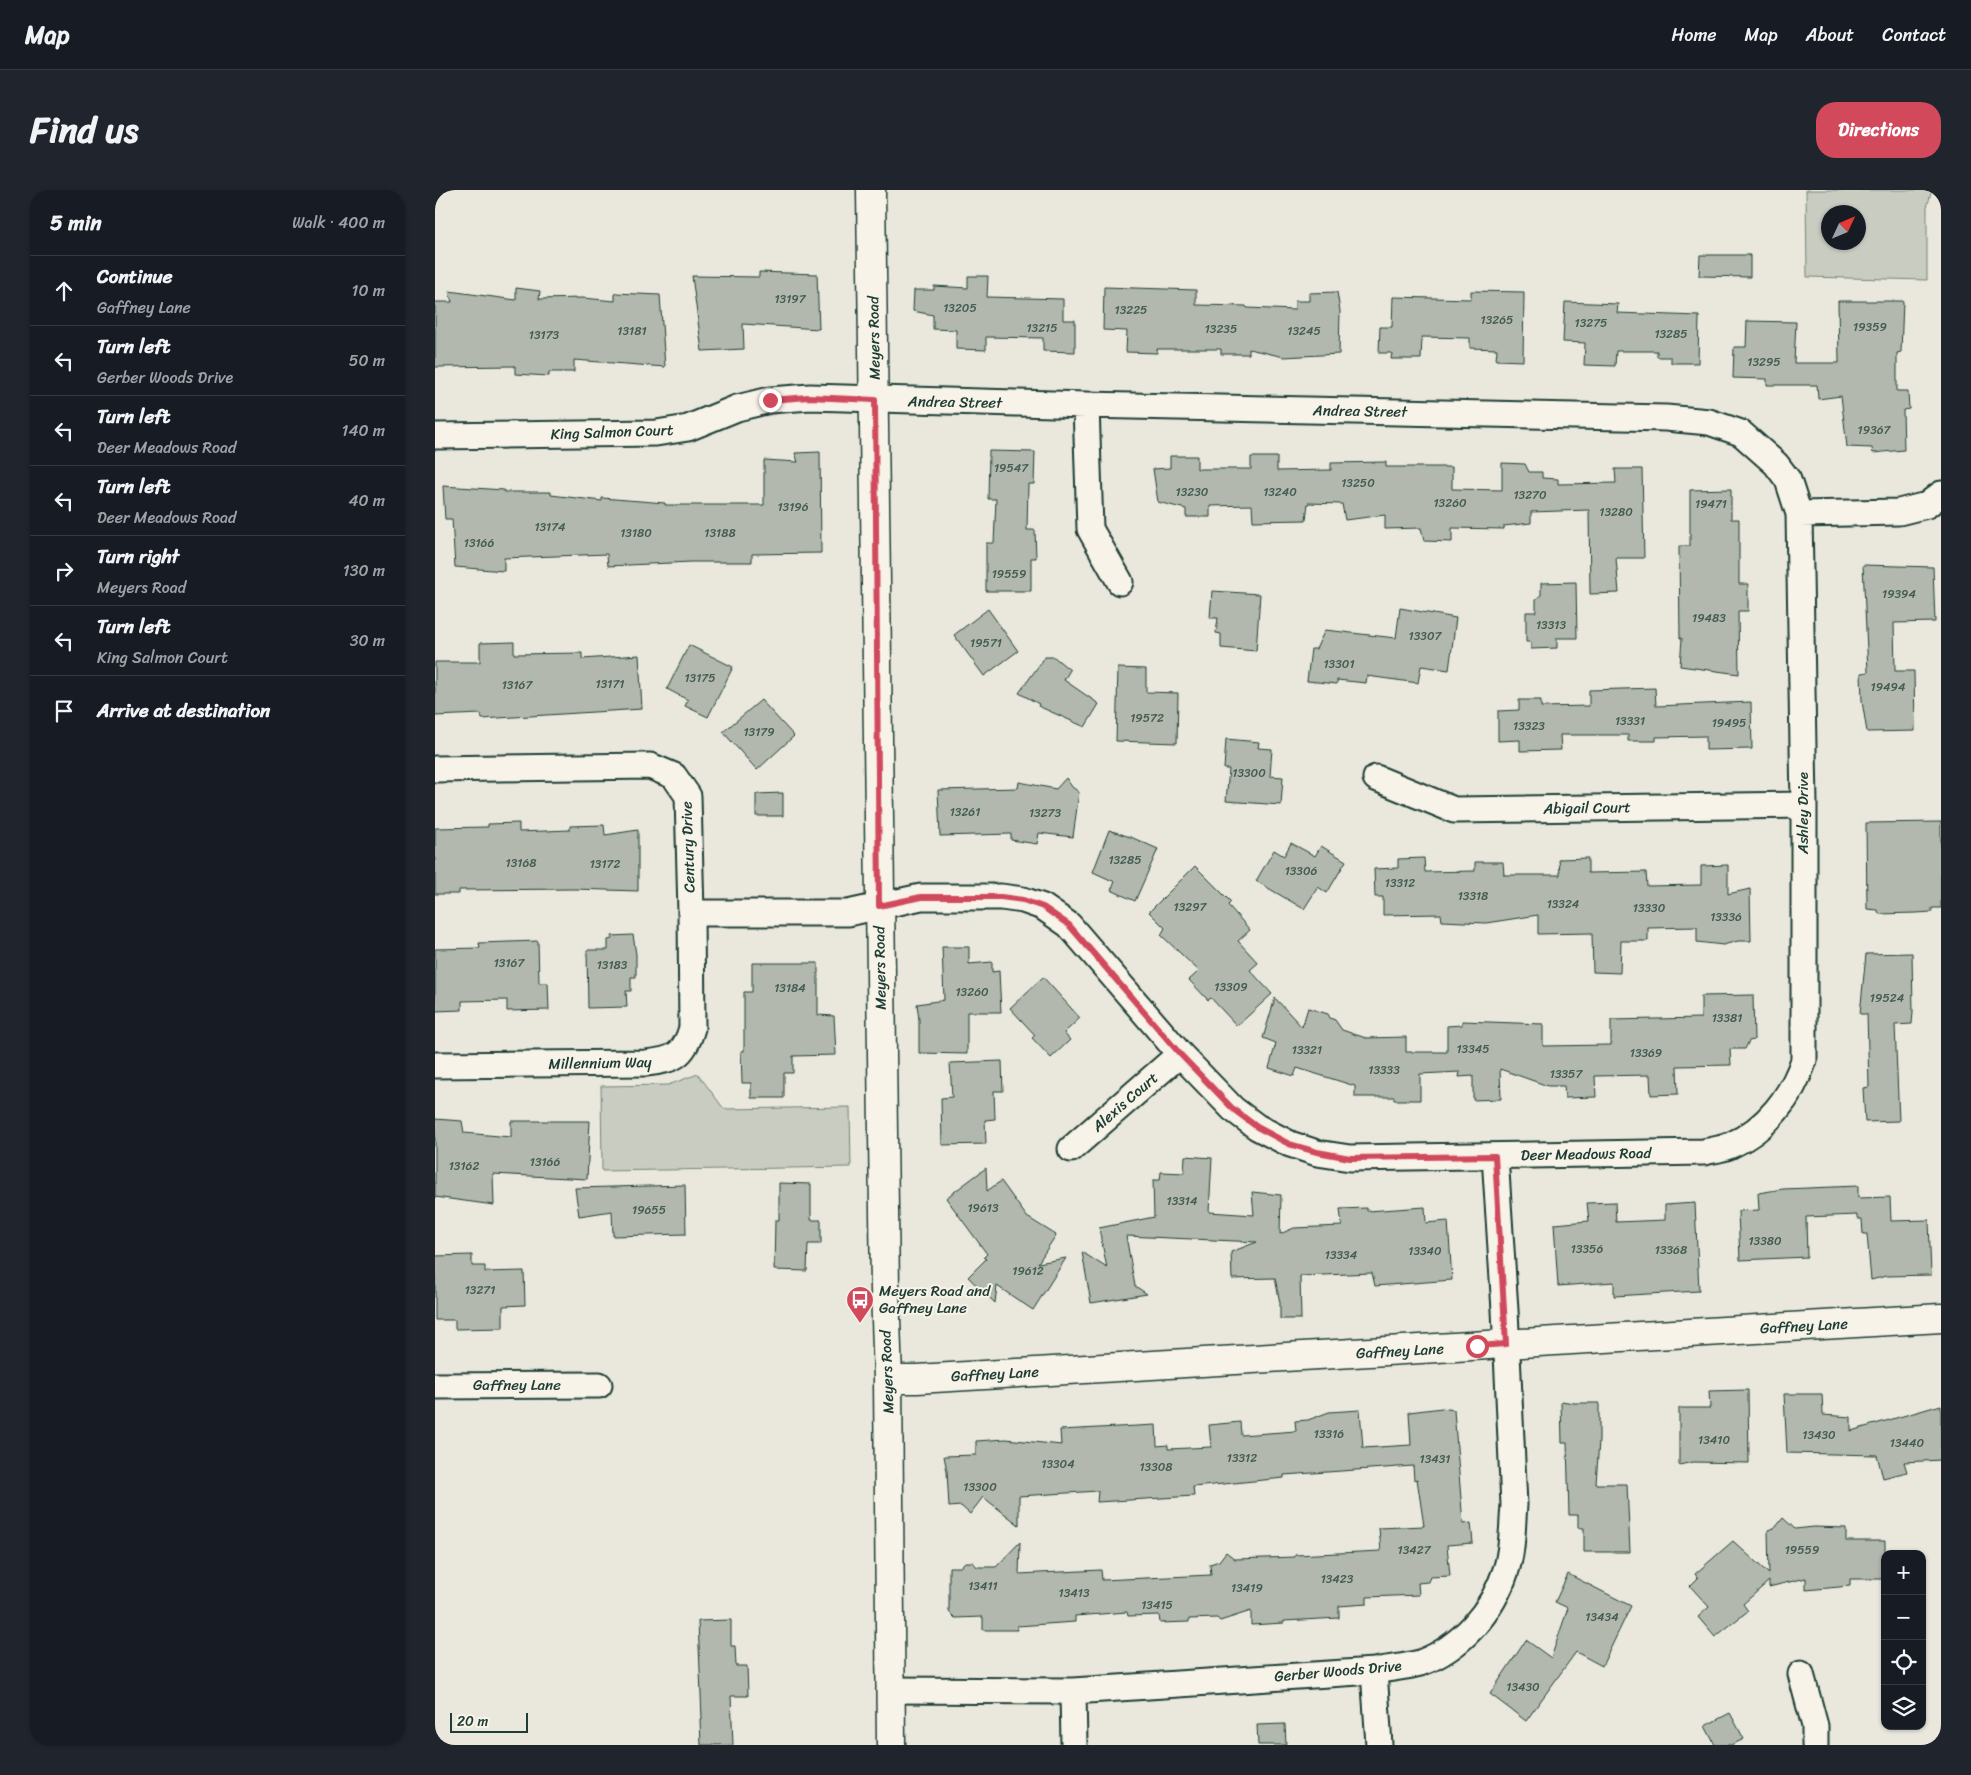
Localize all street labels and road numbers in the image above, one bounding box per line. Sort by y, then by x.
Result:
street label: Meyers Road [860,295,888,380]
street label: Andrea Street [907,388,1003,416]
street label: Andrea Street [1312,397,1408,425]
street label: King Salmon Court [550,417,674,447]
street label: Ashley Drive [1790,772,1816,855]
street label: Abigail Court [1542,794,1631,822]
street label: Century Drive [673,801,703,893]
street label: Meyers Road [866,925,894,1010]
street label: Millennium Way [548,1049,652,1077]
street label: Alexis Court [1085,1065,1165,1139]
street label: Deer Meadows Road [1520,1140,1653,1168]
street label: Gaffney Lane [1759,1311,1849,1341]
street label: Meyers Road [873,1329,901,1414]
street label: Gaffney Lane [1355,1336,1445,1366]
street label: Gaffney Lane [950,1359,1040,1389]
street label: Gaffney Lane [473,1372,561,1398]
street label: Gerber Woods Drive [1273,1652,1403,1690]

